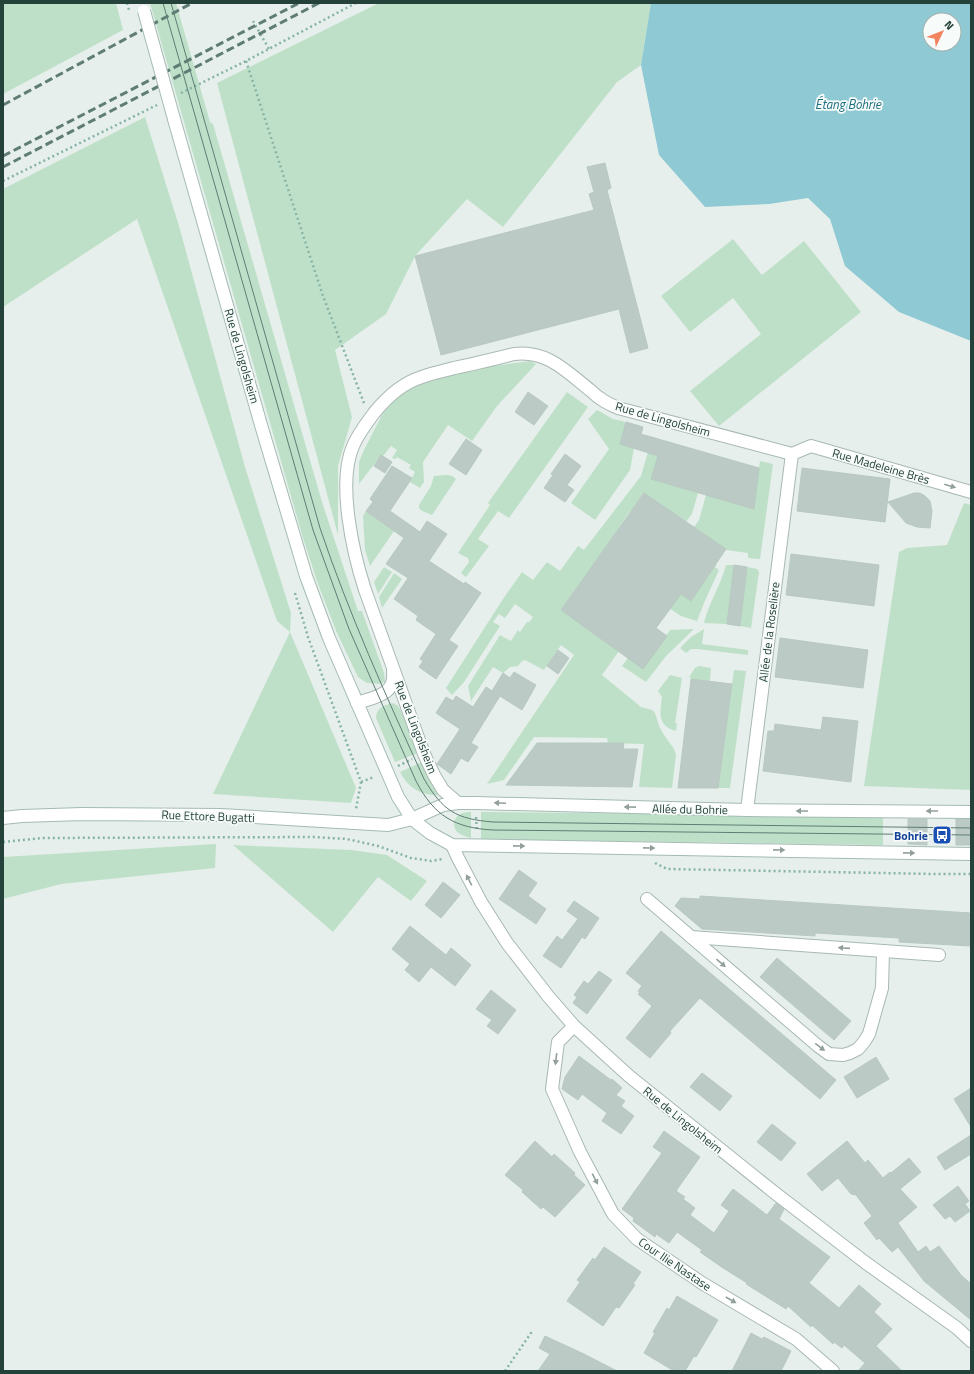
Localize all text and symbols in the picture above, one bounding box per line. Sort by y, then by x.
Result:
north arrow [922,12,962,52]
text: N [941,17,958,33]
water label: Étang Bohrie [815,94,882,114]
street label: Rue de Lingolsheim [219,306,265,406]
street label: Rue de Lingolsheim [613,396,713,442]
street label: Rue Madeleine Brès [830,443,932,489]
one-way arrow [944,483,956,489]
street label: Allée de la Roselière [753,581,785,683]
street label: Rue de Lingolsheim [390,678,442,776]
street label: Allée du Bohrie [652,799,728,819]
one-way arrow [494,800,506,807]
one-way arrow [624,804,636,811]
street label: Rue Ettore Bugatti [161,805,255,827]
one-way arrow [795,808,808,814]
one-way arrow [925,808,938,814]
bus stop icon: Bohrie [931,824,953,846]
place label: Bohrie [894,826,928,845]
one-way arrow [513,843,526,849]
one-way arrow [643,845,656,851]
one-way arrow [773,847,785,854]
one-way arrow [903,850,916,856]
one-way arrow [466,874,473,886]
one-way arrow [838,944,850,951]
one-way arrow [716,958,726,967]
one-way arrow [814,1043,825,1051]
one-way arrow [553,1053,559,1065]
street label: Rue de Lingolsheim [639,1082,727,1158]
one-way arrow [591,1173,598,1185]
street label: Cour Ilie Nastase [635,1232,715,1296]
one-way arrow [725,1297,737,1304]

